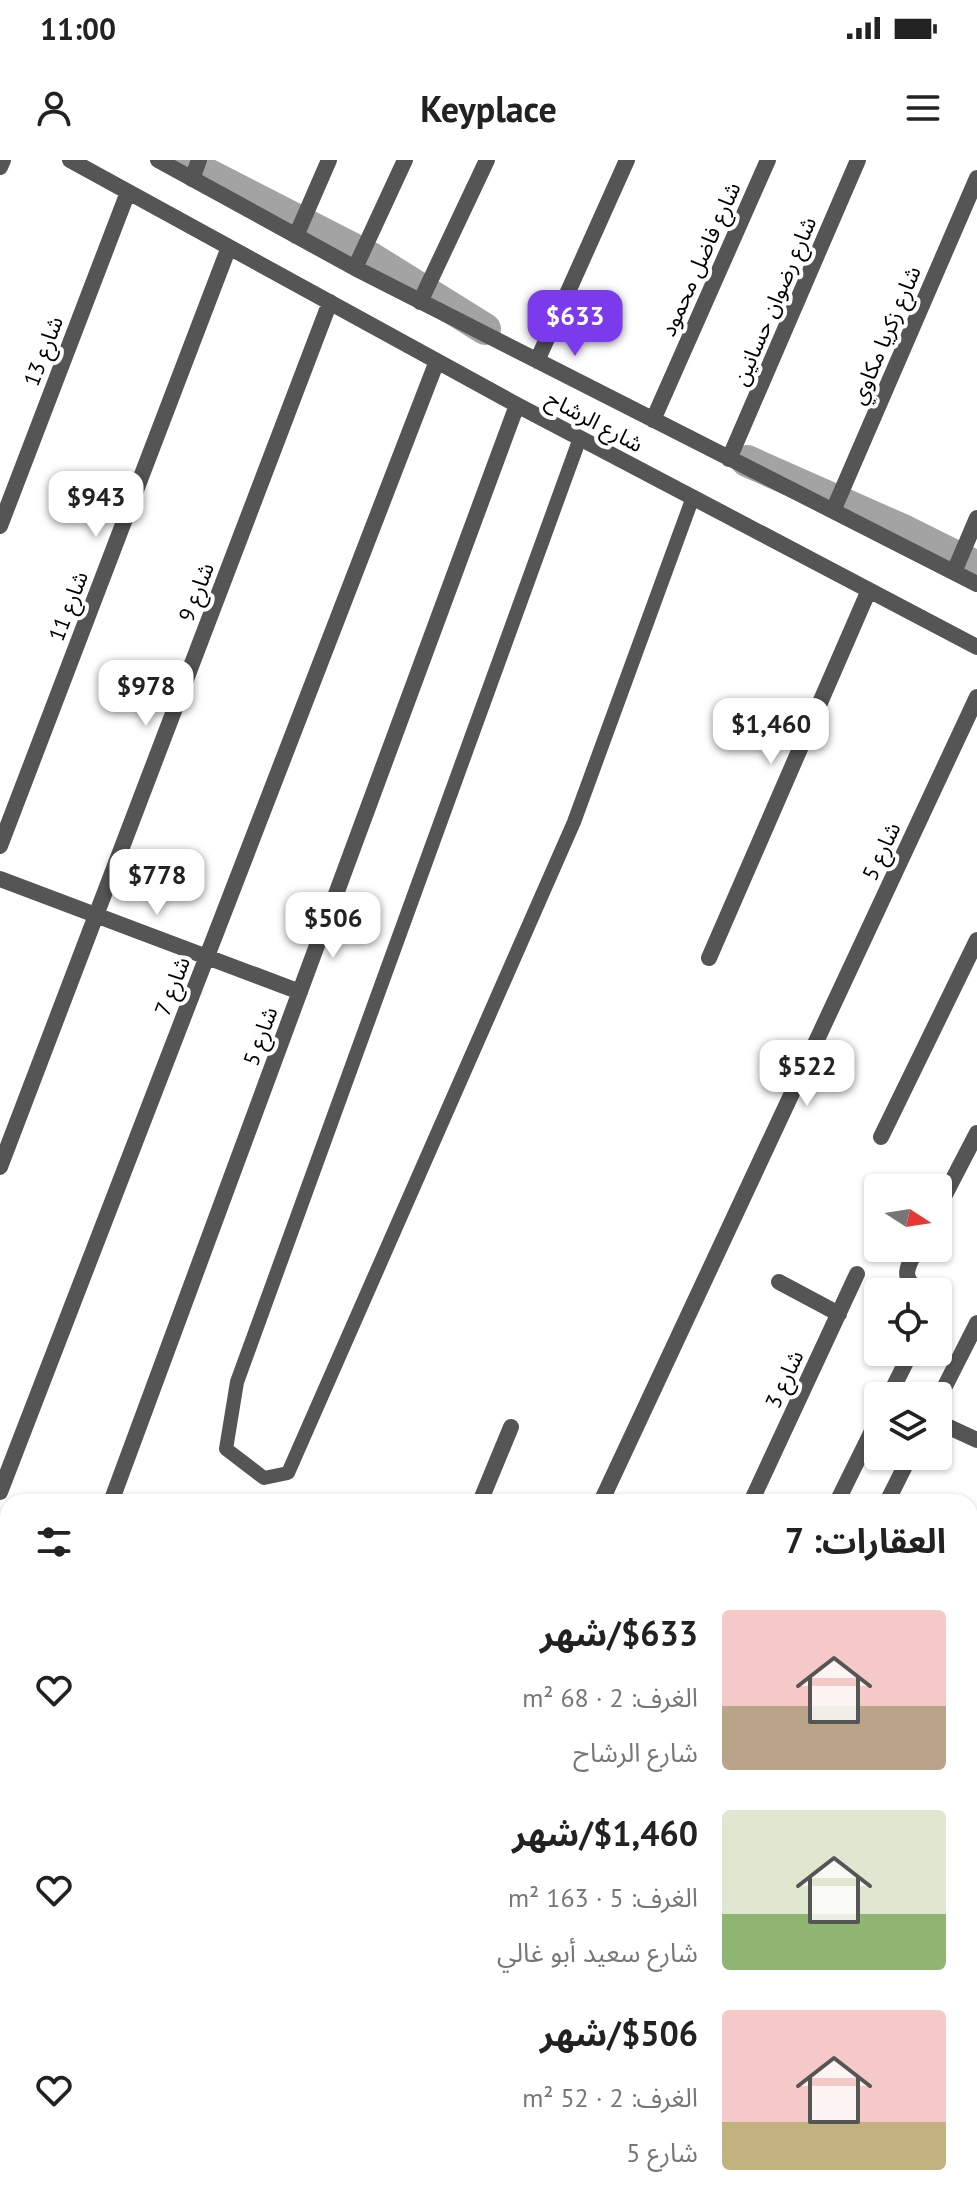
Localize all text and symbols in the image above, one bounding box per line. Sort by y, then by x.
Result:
text: 11:00 [40,9,116,48]
text: Keyplace [420,85,557,132]
icon: person [32,86,76,130]
icon: menu [901,86,945,130]
street label: شارع فاضل محمود [653,178,749,342]
street label: شارع رضوان حسانين [726,212,825,391]
street label: شارع زكريا مكاوي [843,262,930,410]
pin: $633 [528,290,622,358]
text: $633 [546,299,604,332]
street label: شارع 13 [17,312,72,391]
street label: شارع الرشاح [540,384,648,461]
pin: $943 [49,471,143,539]
text: $943 [67,480,125,513]
street label: شارع 9 [172,559,223,626]
street label: شارع 11 [42,567,97,646]
pin: $978 [99,660,193,728]
text: $978 [117,669,175,702]
pin: $1,460 [706,698,836,766]
text: $1,460 [731,707,811,740]
street label: شارع 5 [855,818,909,886]
pin: $778 [110,849,204,917]
text: $778 [128,858,186,891]
pin: $506 [286,892,380,960]
text: $506 [304,901,362,934]
street label: شارع 7 [148,953,199,1020]
street label: شارع 5 [236,1003,286,1070]
pin: $522 [760,1040,854,1108]
text: $522 [778,1049,836,1082]
north arrow [864,1174,952,1262]
map controls [864,1174,952,1470]
button: locate [864,1278,952,1366]
street label: شارع 3 [758,1346,812,1414]
button: layers [864,1382,952,1470]
text: العقارات: 7 [785,1518,946,1562]
icon: filters [32,1520,76,1564]
text: $633/شهر [540,1611,698,1655]
icon: home [786,1642,882,1738]
icon: heart [32,1668,76,1712]
text: الغرف: 2 · 68 m² [522,1681,698,1714]
text: شارع الرشاح [573,1736,698,1769]
text: $1,460/شهر [512,1811,698,1855]
icon: home [786,1842,882,1938]
icon: heart [32,1868,76,1912]
text: الغرف: 5 · 163 m² [508,1881,698,1914]
text: شارع سعيد أبو غالي [497,1936,698,1969]
text: $506/شهر [540,2011,698,2055]
icon: home [786,2042,882,2138]
icon: heart [32,2068,76,2112]
text: الغرف: 2 · 52 m² [522,2081,698,2114]
text: شارع 5 [626,2136,698,2169]

